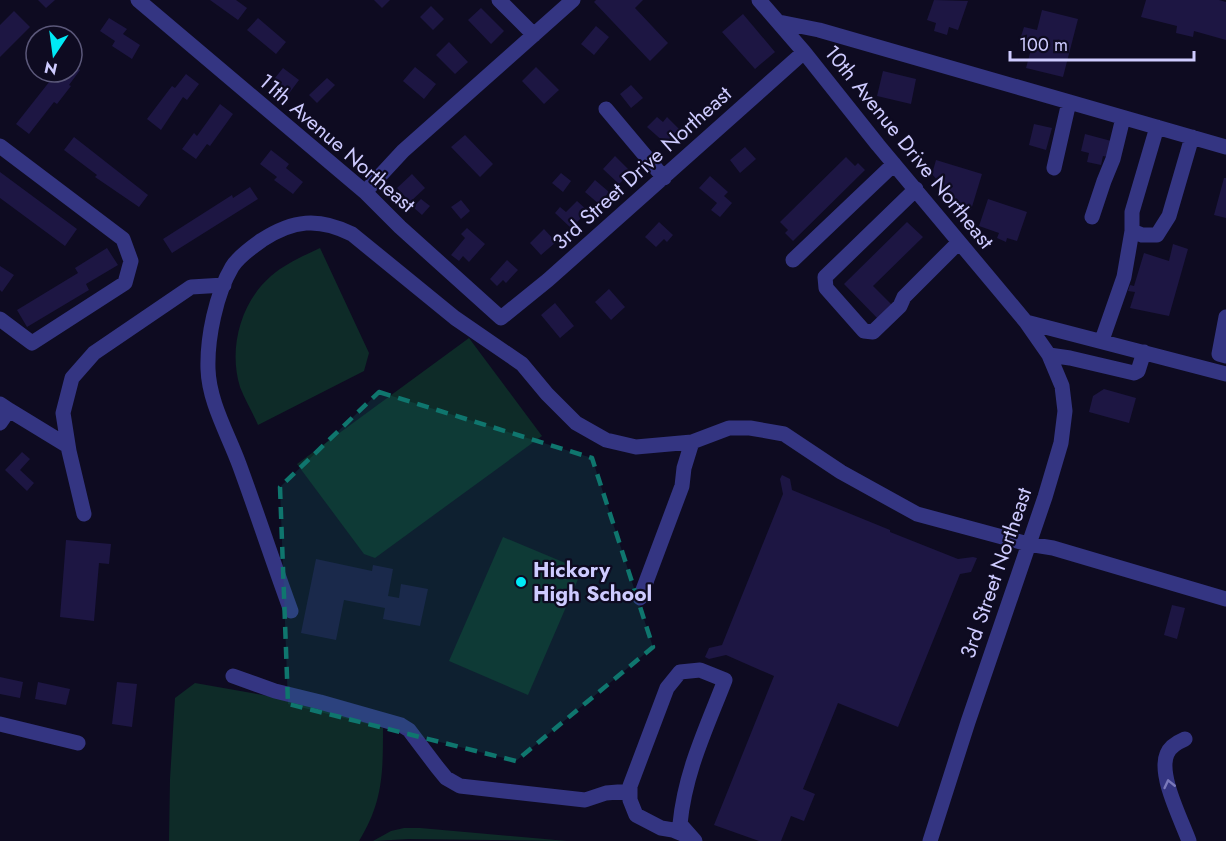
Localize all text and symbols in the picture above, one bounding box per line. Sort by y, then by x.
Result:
north arrow [24,24,84,84]
scale bar [1010,24,1194,62]
text: 100 m [1019,32,1068,58]
street label: 10th Avenue Drive Northeast [817,39,1001,255]
text: N [42,55,60,81]
street label: 11th Avenue Northeast [252,67,422,219]
street label: 3rd Street Drive Northeast [546,79,738,257]
street label: 3rd Street Northeast [953,484,1039,662]
place label: Hickory High School [533,555,652,609]
marker: Hickory High School [514,575,528,589]
one-way arrow [1163,779,1176,789]

